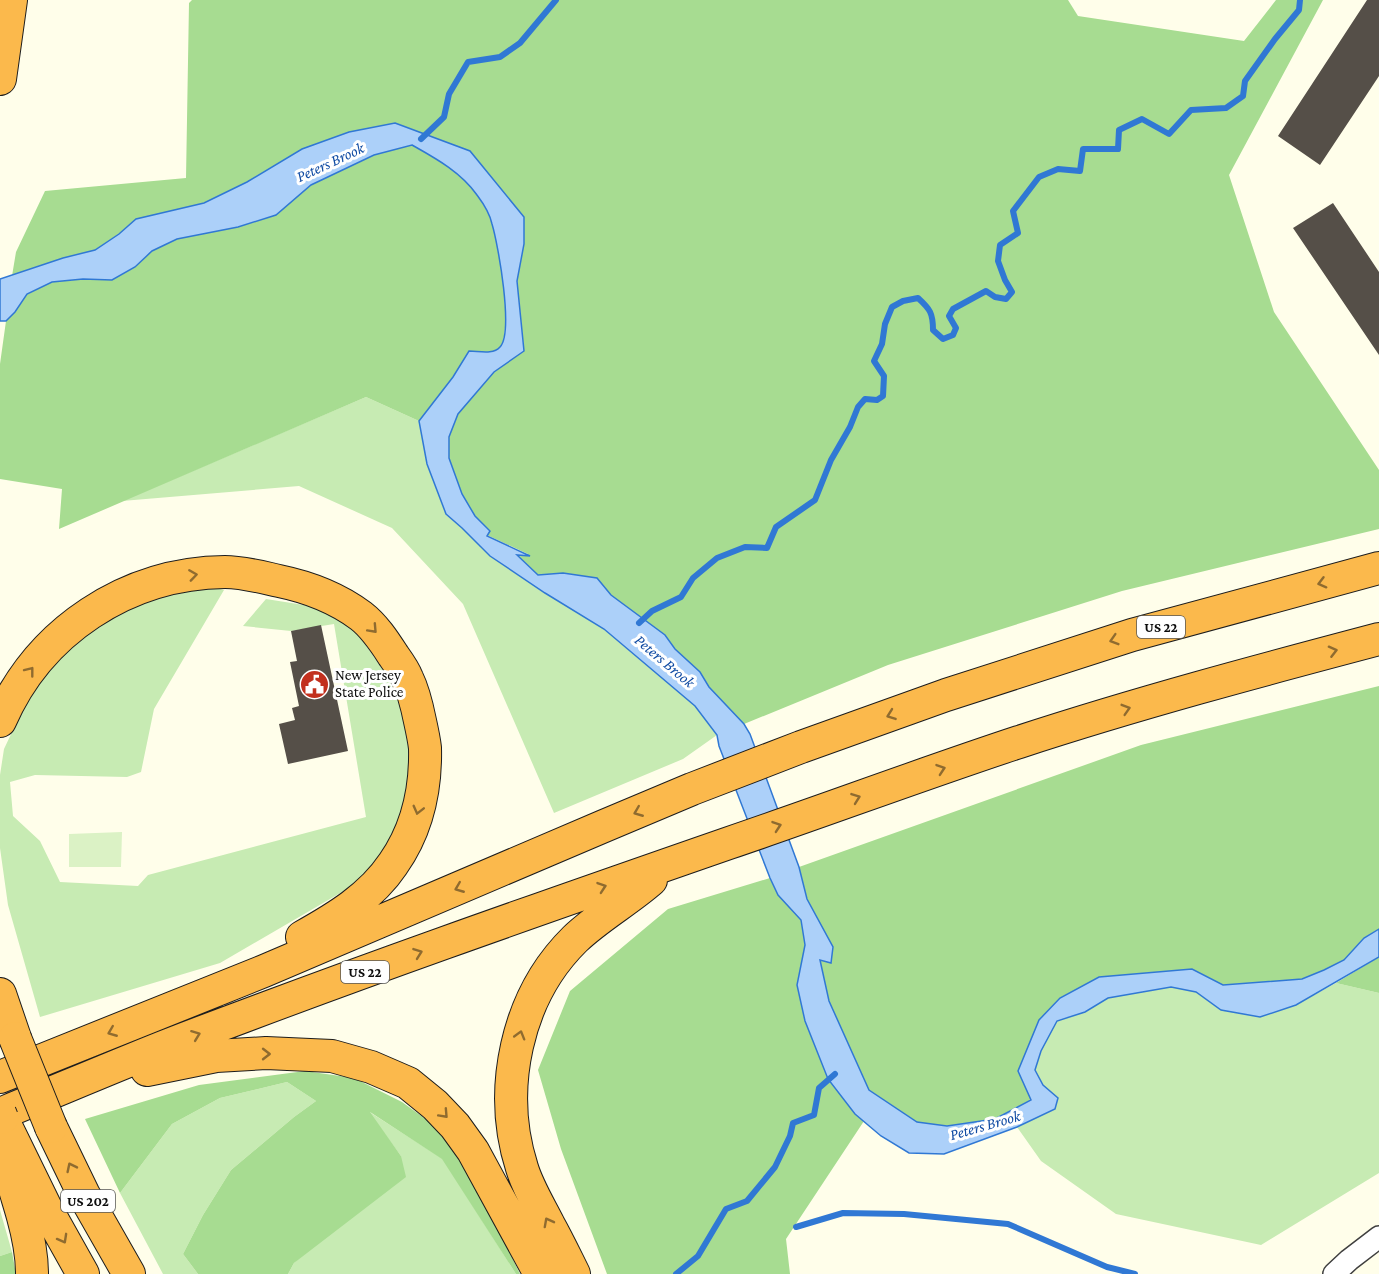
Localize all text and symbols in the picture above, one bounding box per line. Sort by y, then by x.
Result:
water label: Peters Brook [293,139,367,185]
one-way arrow [188,570,198,582]
one-way arrow [1318,576,1328,588]
road number: US 22 [1137,616,1185,638]
one-way arrow [366,622,377,633]
water label: Peters Brook [632,631,699,692]
one-way arrow [1109,633,1120,646]
one-way arrow [1327,646,1337,659]
one-way arrow [22,667,33,678]
place label: New Jersey State Police [335,667,404,700]
public building icon: New Jersey State Police [298,668,330,700]
one-way arrow [1120,704,1131,716]
one-way arrow [886,708,897,721]
one-way arrow [935,763,946,776]
one-way arrow [850,793,861,806]
one-way arrow [412,805,425,815]
one-way arrow [634,805,645,817]
one-way arrow [771,821,782,834]
one-way arrow [454,881,465,893]
one-way arrow [596,882,607,895]
one-way arrow [412,947,423,960]
road number: US 22 [341,961,389,983]
one-way arrow [107,1025,118,1037]
one-way arrow [190,1030,201,1042]
one-way arrow [513,1030,526,1040]
one-way arrow [261,1047,270,1060]
water label: Peters Brook [948,1107,1023,1143]
one-way arrow [437,1108,448,1118]
one-way arrow [66,1163,78,1174]
road number: US 202 [61,1190,115,1212]
one-way arrow [543,1217,555,1228]
one-way arrow [56,1233,67,1243]

